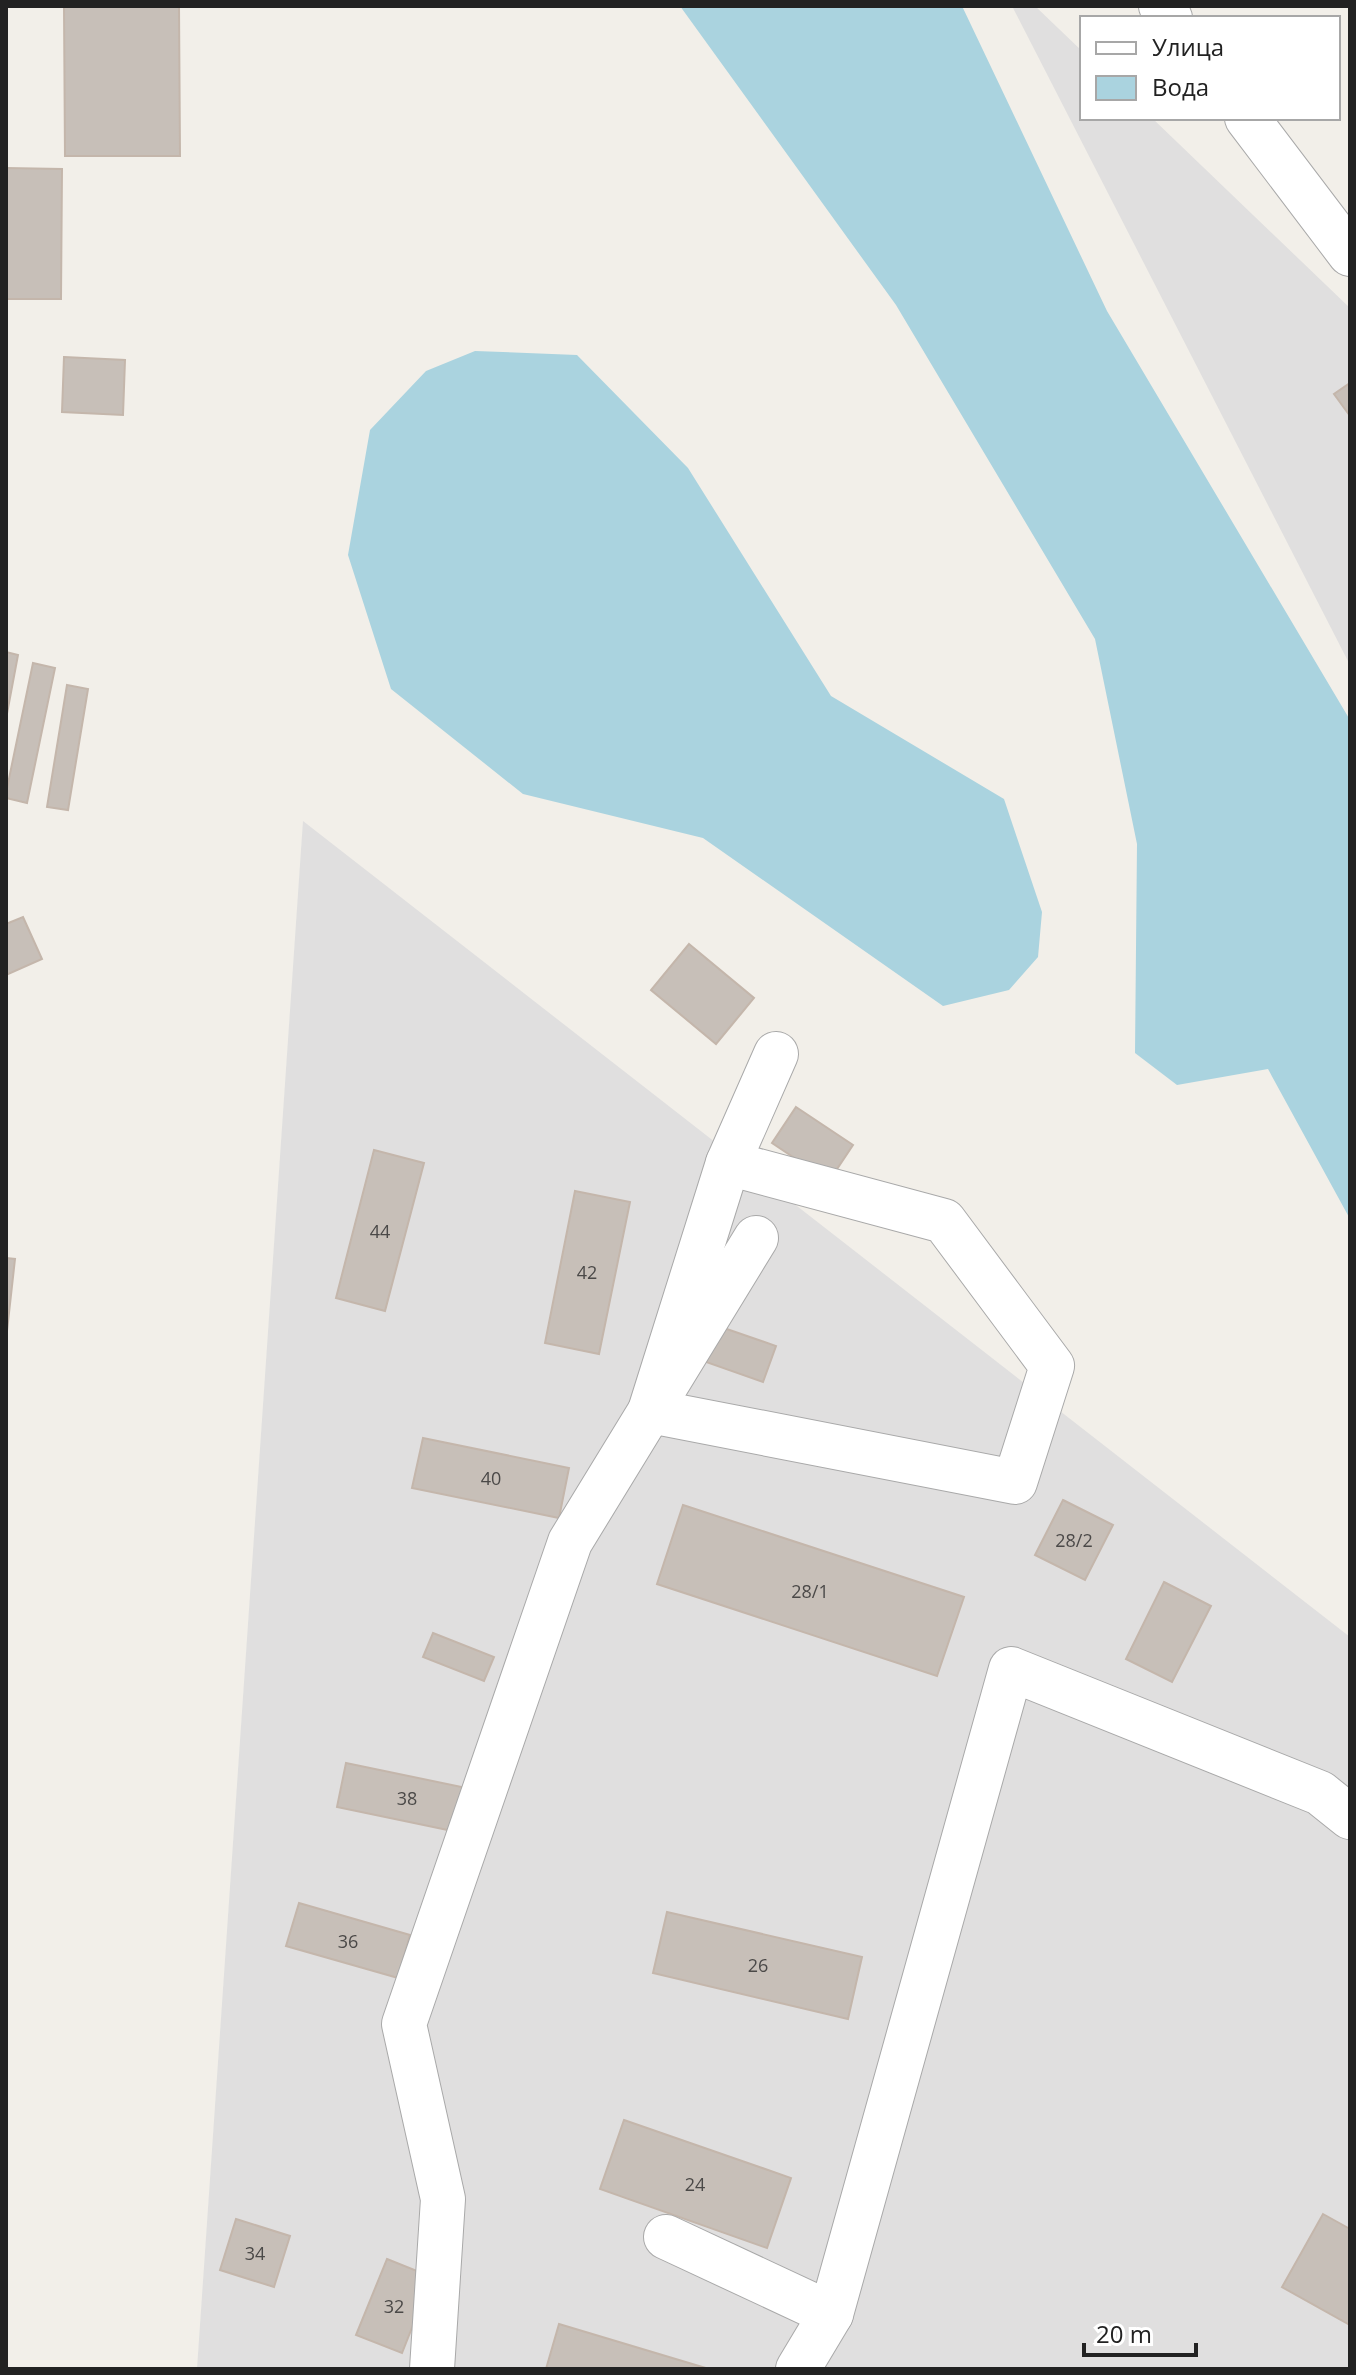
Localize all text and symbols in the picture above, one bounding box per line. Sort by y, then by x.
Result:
legend [1080,16,1340,120]
text: Улица [1152,30,1224,63]
text: Вода [1152,70,1209,103]
house number: 44 [370,1219,390,1243]
house number: 42 [577,1260,597,1284]
house number: 40 [481,1466,501,1490]
house number: 28/2 [1055,1528,1093,1552]
house number: 28/1 [791,1579,829,1603]
house number: 38 [397,1786,417,1810]
house number: 36 [338,1929,358,1953]
house number: 26 [748,1953,768,1977]
house number: 24 [685,2172,705,2196]
house number: 34 [245,2241,265,2265]
house number: 32 [384,2294,404,2318]
scale bar [1084,2307,1196,2357]
text: 20 m [1096,2317,1152,2350]

